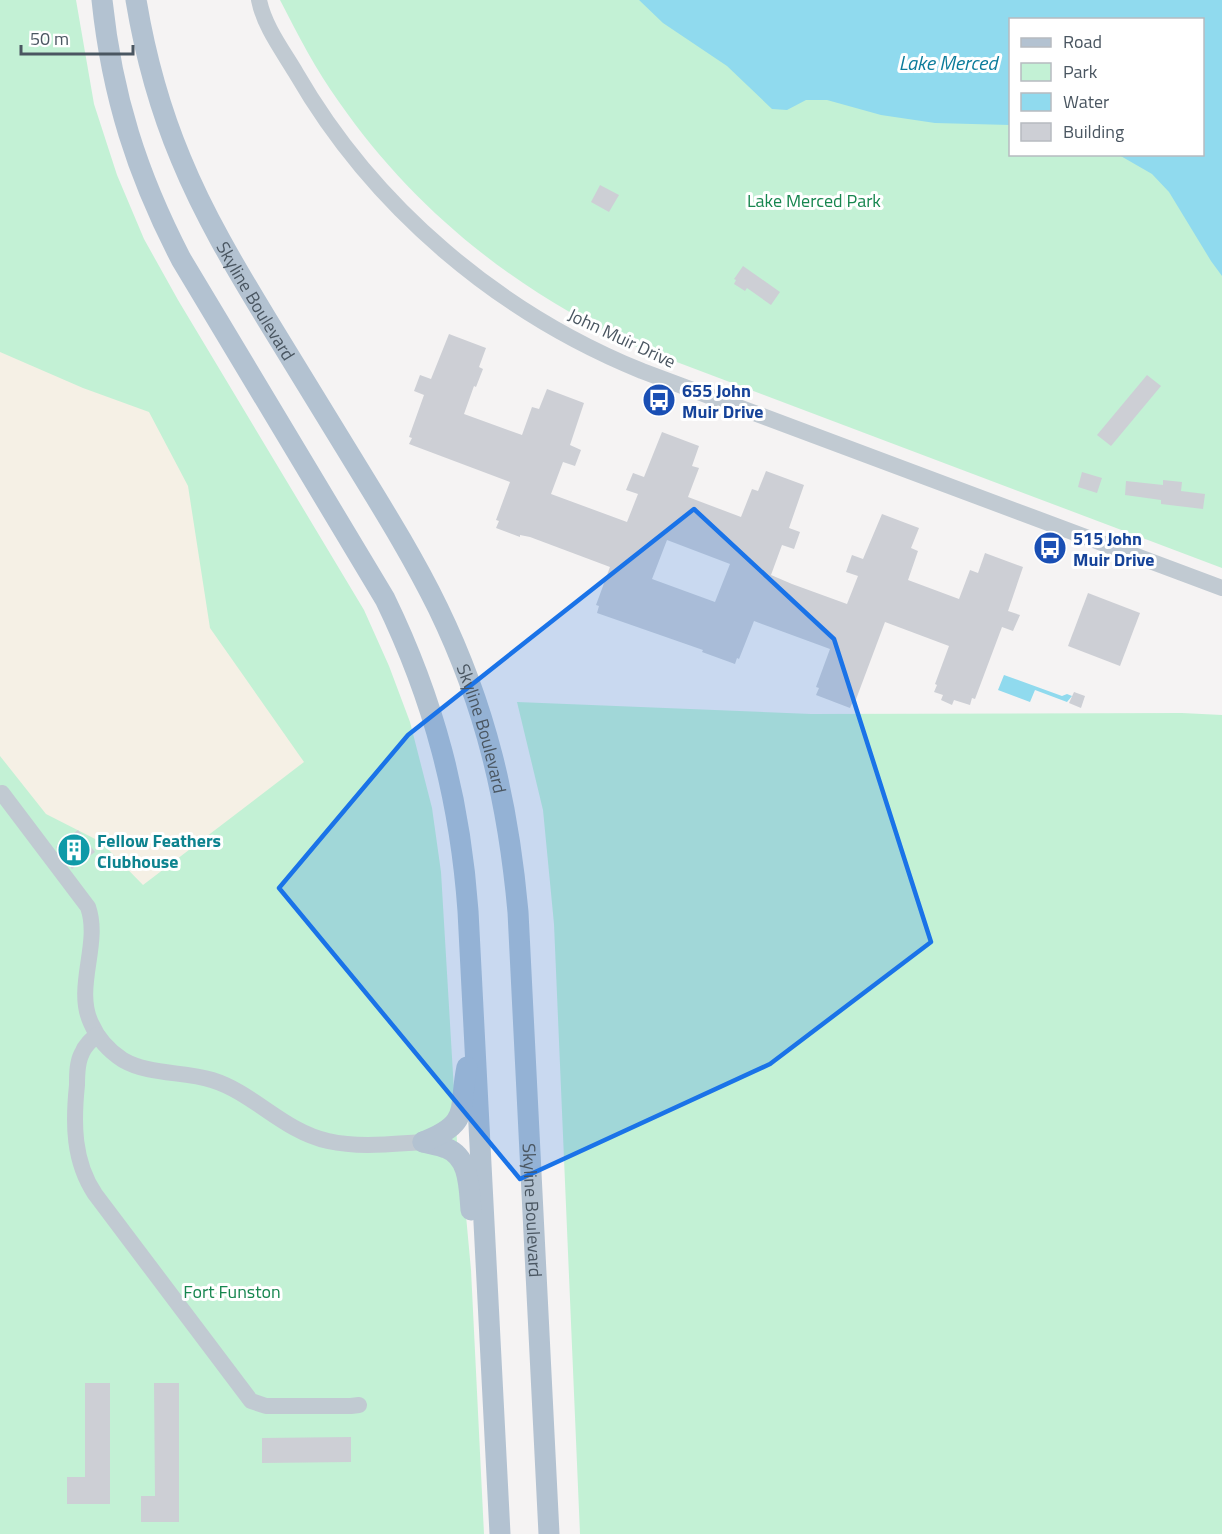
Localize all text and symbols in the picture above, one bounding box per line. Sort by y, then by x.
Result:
scale bar [21,18,134,56]
legend [1009,18,1204,156]
text: 50 m [30,25,69,52]
text: Road [1063,28,1102,55]
water label: Lake Merced [899,47,999,78]
text: Park [1063,58,1098,85]
text: Water [1063,88,1109,115]
text: Building [1063,118,1124,145]
park label: Lake Merced Park [747,187,881,214]
street label: Skyline Boulevard [210,236,302,365]
street label: John Muir Drive [564,301,680,375]
place label: 655 John Muir Drive [682,377,764,425]
bus stop icon: 655 John Muir Drive [641,382,677,418]
place label: 515 John Muir Drive [1073,525,1155,573]
bus stop icon: 515 John Muir Drive [1032,530,1068,566]
street label: Skyline Boulevard [450,660,514,796]
place label: Fellow Feathers Clubhouse [97,827,221,875]
building icon: Fellow Feathers Clubhouse [56,832,92,868]
street label: Skyline Boulevard [516,1142,550,1278]
park label: Fort Funston [183,1278,281,1305]

